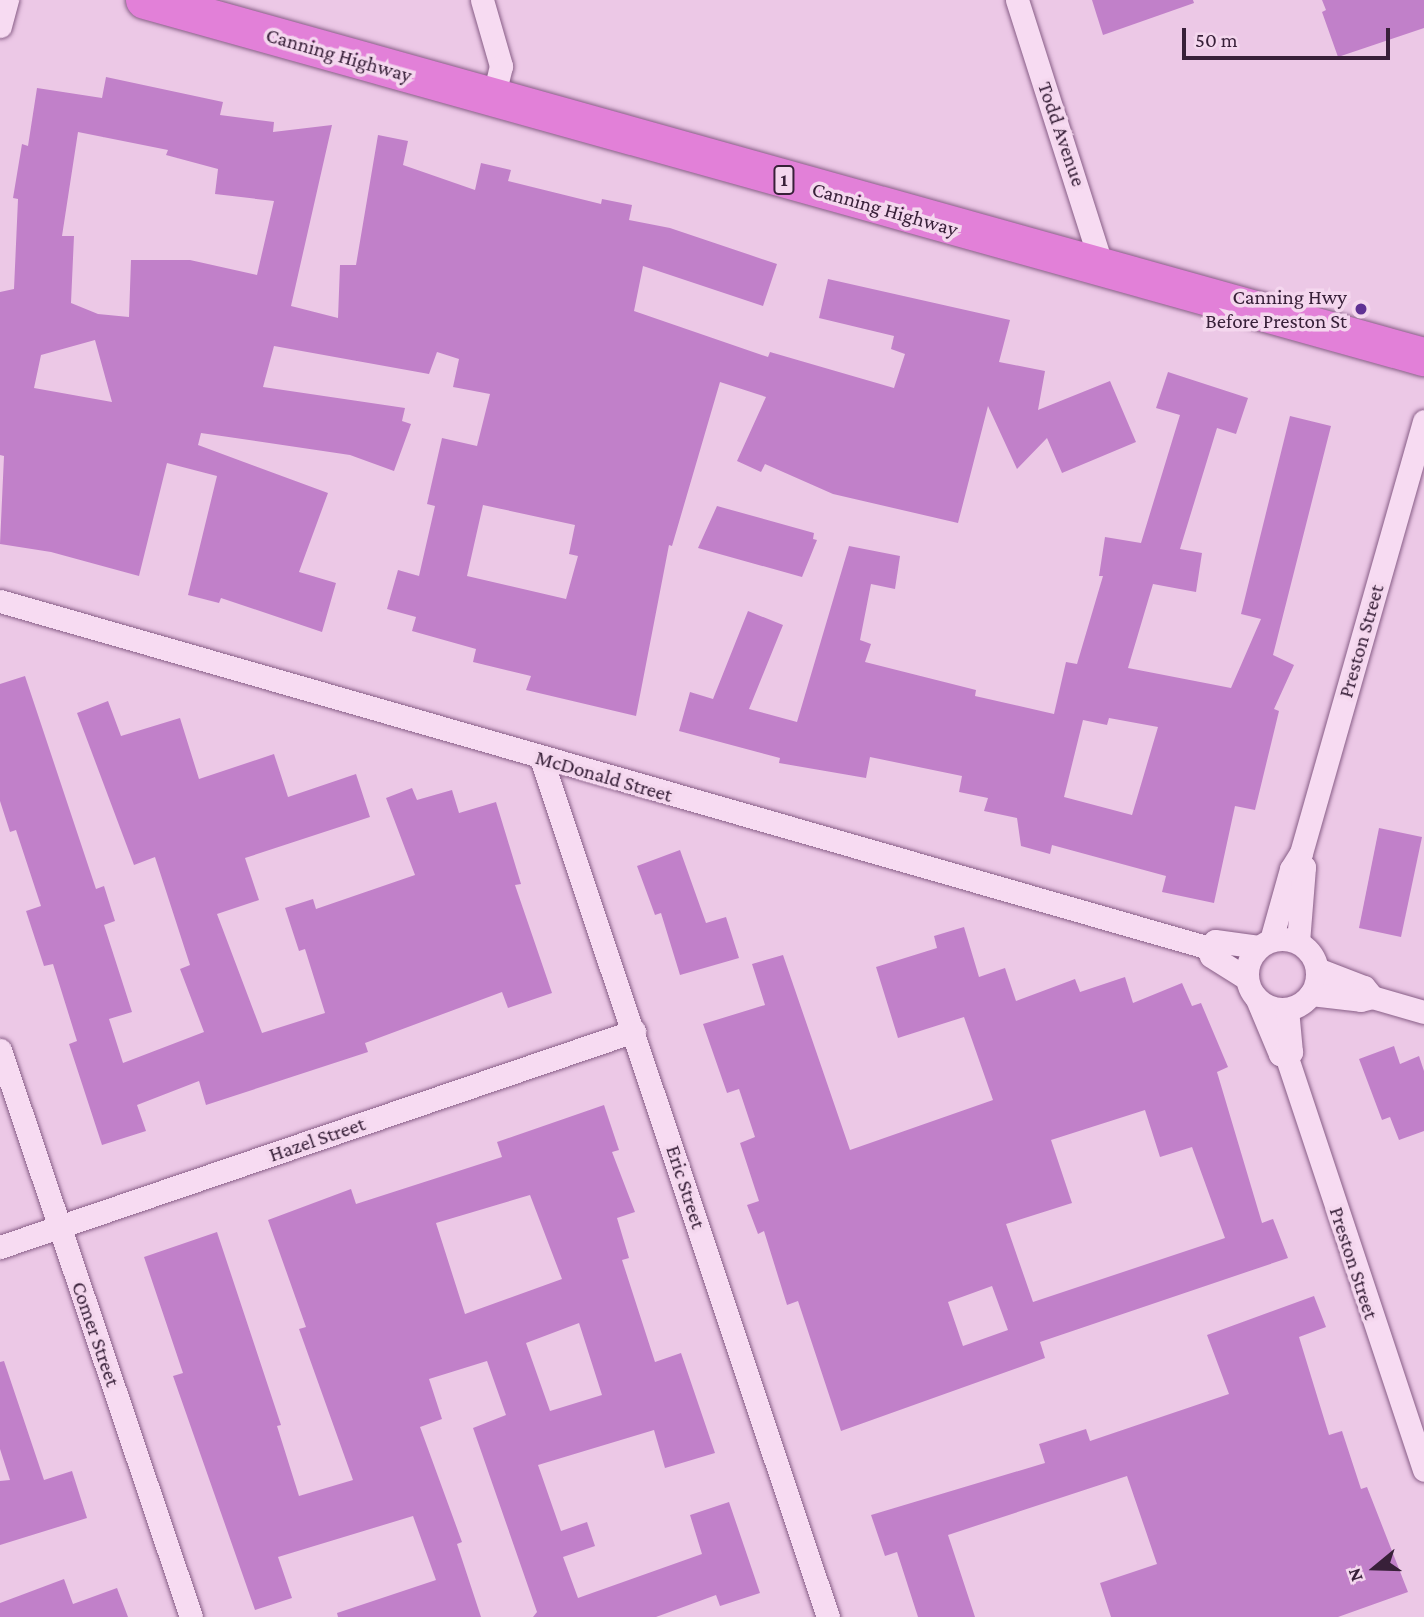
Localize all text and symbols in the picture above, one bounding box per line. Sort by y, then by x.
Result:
scale bar [1186,14,1394,58]
street label: Canning Highway [263,22,415,88]
text: 50 m [1195,28,1238,52]
street label: Todd Avenue [1032,78,1092,190]
road number: 1 [772,164,796,196]
street label: Canning Highway [809,176,961,242]
place label: Canning Hwy Before Preston St [1205,284,1347,334]
marker: Canning Hwy Before Preston St [1353,301,1369,317]
street label: Preston Street [1333,581,1389,701]
street label: McDonald Street [533,744,675,808]
street label: Hazel Street [265,1111,369,1167]
street label: Eric Street [661,1142,711,1232]
street label: Preston Street [1324,1204,1384,1322]
street label: Comer Street [66,1278,126,1390]
north arrow [1340,1533,1410,1603]
text: N [1343,1565,1367,1585]

